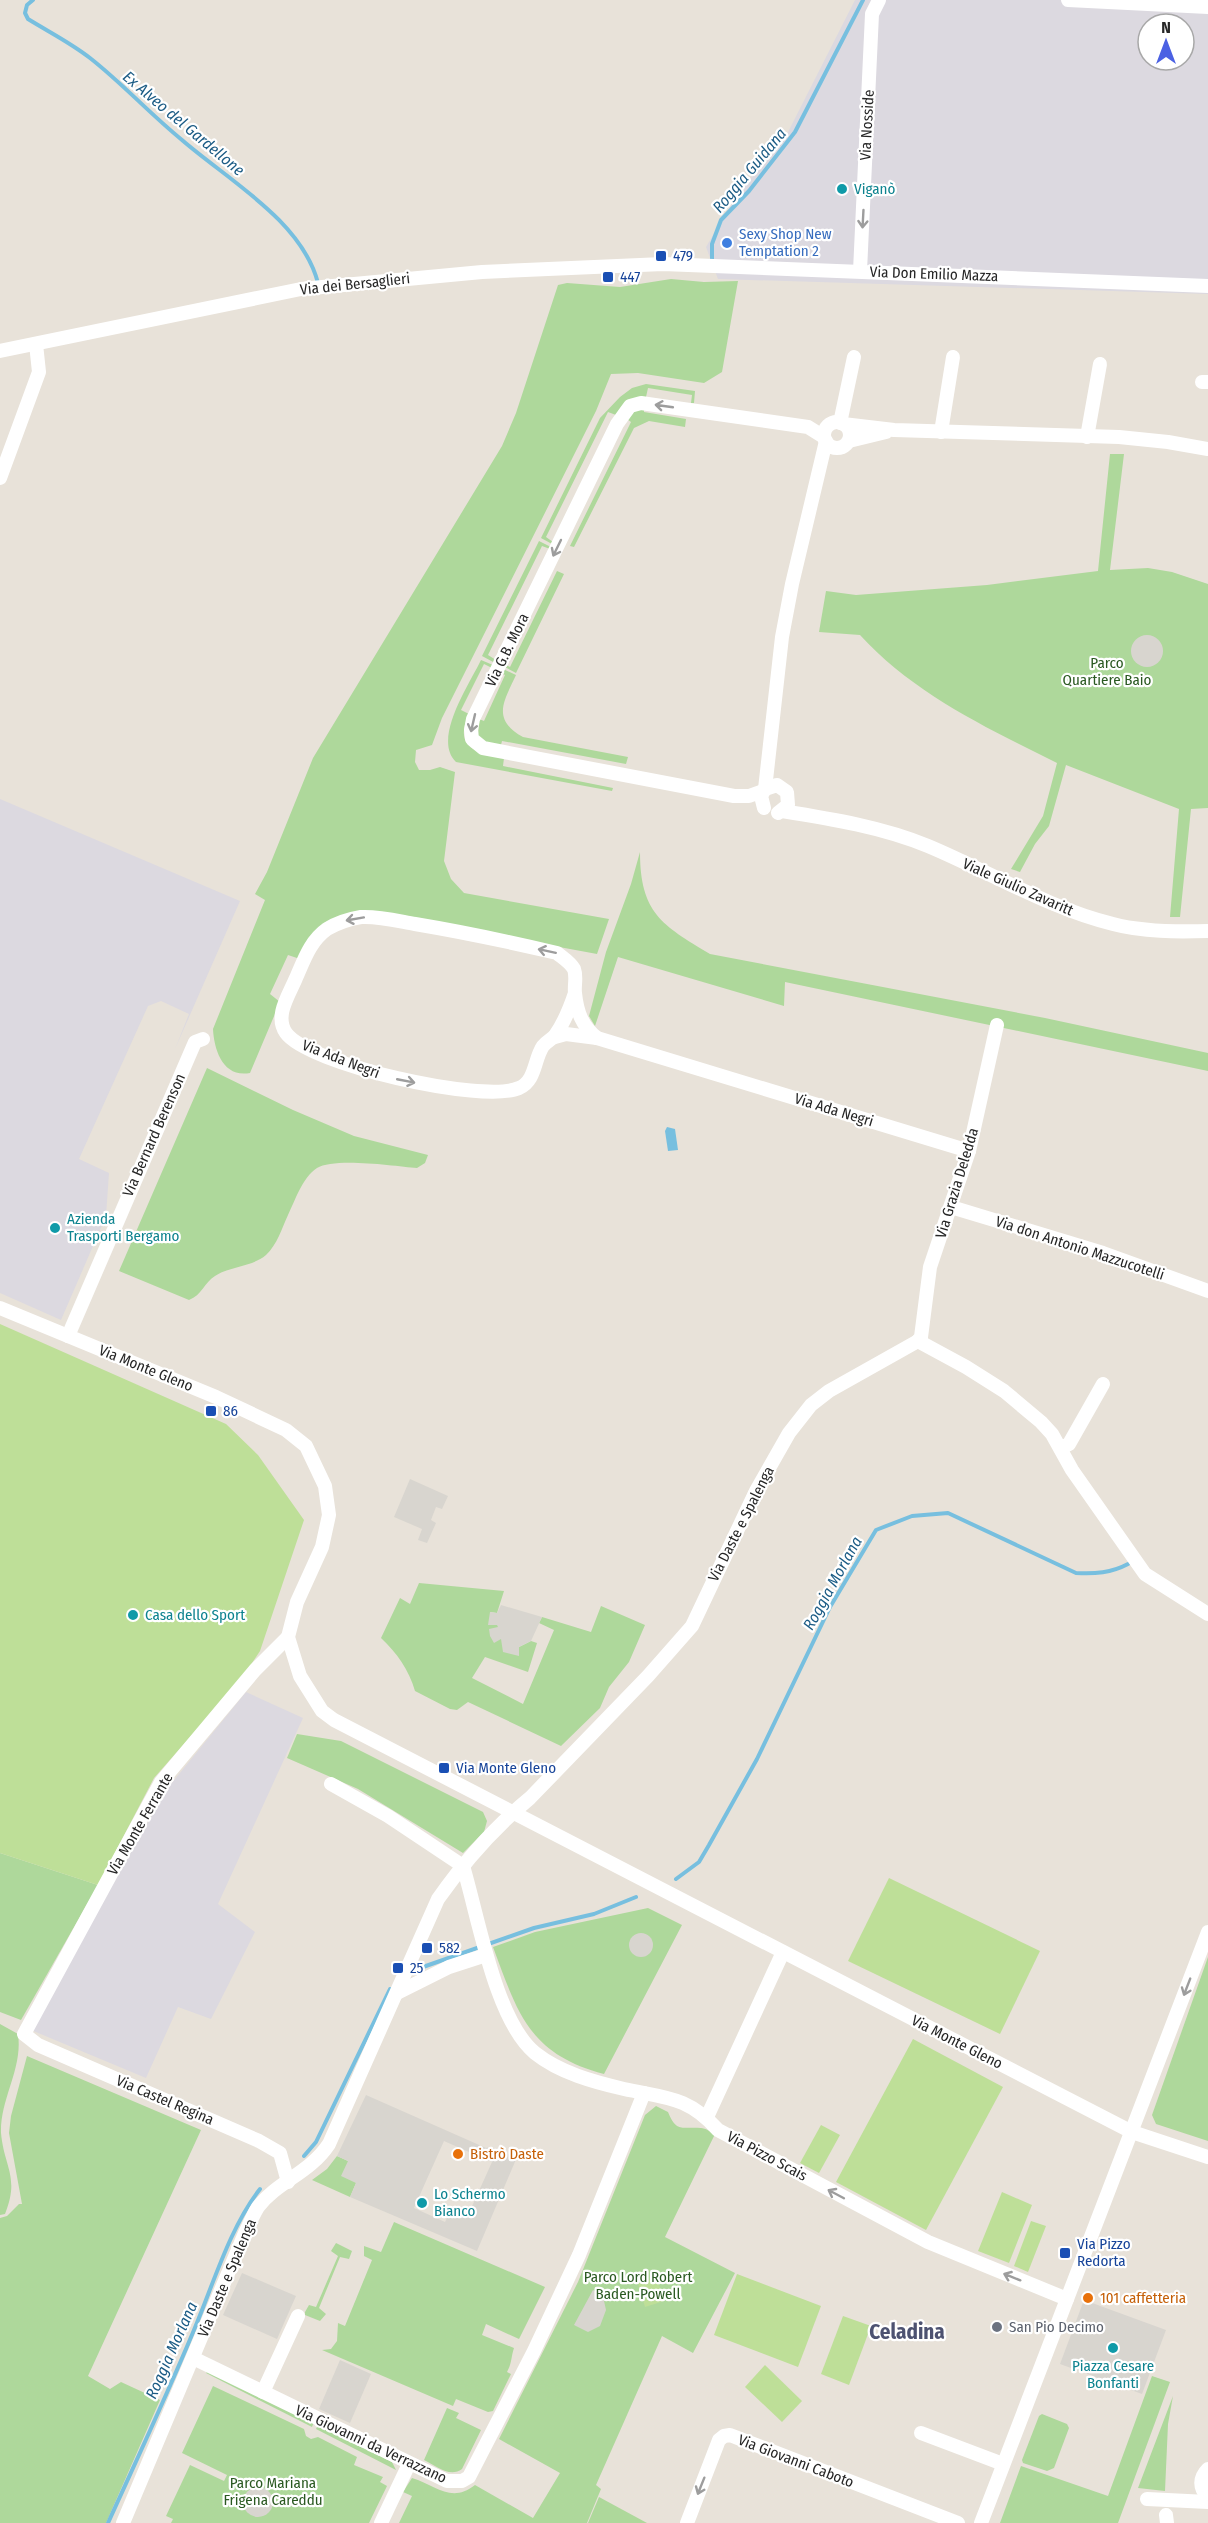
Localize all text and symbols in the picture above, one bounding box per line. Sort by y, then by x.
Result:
north arrow [1136,12,1196,72]
text: N [1161,18,1171,37]
water label: Ex Alveo del Gardellone [119,67,248,180]
street label: Via Nosside [856,89,878,161]
water label: Roggia Guidana [709,124,790,216]
place label: Viganò [854,180,895,198]
marker: Viganò [835,182,849,196]
one-way arrow [857,209,868,229]
place label: Sexy Shop New Temptation 2 [739,225,832,260]
marker: Sexy Shop New Temptation 2 [720,236,734,250]
place label: 479 [673,247,693,265]
marker: 479 [654,249,668,263]
street label: Via Don Emilio Mazza [869,263,999,285]
place label: 447 [620,268,640,286]
street label: Via dei Bersaglieri [299,269,411,299]
marker: 447 [601,270,615,284]
one-way arrow [655,400,675,411]
one-way arrow [550,538,562,556]
street label: Via G.B. Mora [481,610,533,690]
park label: Parco Quartiere Baio [1063,654,1152,689]
one-way arrow [467,713,479,732]
street label: Viale Giulio Zavaritt [960,854,1076,920]
one-way arrow [346,914,365,925]
one-way arrow [537,944,556,956]
street label: Via Ada Negri [300,1036,382,1082]
street label: Via Bernard Berenson [119,1071,189,1199]
one-way arrow [396,1076,415,1087]
street label: Via Ada Negri [792,1089,876,1131]
street label: Via Grazia Deledda [932,1126,982,1240]
place label: Azienda Trasporti Bergamo [67,1210,180,1245]
street label: Via don Antonio Mazzucotelli [993,1212,1167,1284]
marker: Azienda Trasporti Bergamo [48,1221,62,1235]
street label: Via Monte Gleno [96,1341,196,1395]
place label: 86 [223,1402,238,1420]
marker: 86 [204,1404,218,1418]
street label: Via Daste e Spalenga [704,1463,778,1585]
water label: Roggia Morlana [799,1533,866,1633]
place label: Casa dello Sport [145,1606,245,1624]
marker: Casa dello Sport [126,1608,140,1622]
place label: Via Monte Gleno [456,1759,556,1777]
marker: Via Monte Gleno [437,1761,451,1775]
street label: Via Monte Ferrante [103,1770,177,1878]
place label: 582 [439,1939,460,1957]
marker: 582 [420,1941,434,1955]
place label: 25 [410,1959,424,1977]
marker: 25 [391,1961,405,1975]
one-way arrow [1181,1977,1192,1996]
street label: Via Monte Gleno [908,2011,1006,2073]
street label: Via Castel Regina [113,2071,217,2129]
street label: Via Pizzo Scais [724,2127,810,2185]
place label: Bistrò Daste [470,2145,544,2163]
marker: Bistrò Daste [451,2147,465,2161]
place label: Lo Schermo Bianco [434,2185,506,2220]
one-way arrow [828,2188,845,2200]
marker: Lo Schermo Bianco [415,2196,429,2210]
street label: Via Daste e Spalenga [194,2216,260,2340]
place label: Via Pizzo Redorta [1077,2235,1131,2270]
marker: Via Pizzo Redorta [1058,2246,1072,2260]
park label: Parco Lord Robert Baden-Powell [584,2268,692,2303]
one-way arrow [1004,2271,1022,2282]
place label: 101 caffetteria [1100,2289,1186,2307]
marker: 101 caffetteria [1081,2291,1095,2305]
water label: Roggia Morlana [142,2299,201,2402]
place label: San Pio Decimo [1009,2318,1104,2336]
district label: Celadina [869,2319,945,2345]
marker: San Pio Decimo [990,2320,1004,2334]
marker: Piazza Cesare Bonfanti [1106,2341,1120,2355]
place label: Piazza Cesare Bonfanti [1072,2357,1154,2392]
street label: Via Giovanni da Verrazzano [292,2401,450,2487]
street label: Via Giovanni Caboto [736,2431,857,2491]
park label: Parco Mariana Frigena Careddu [223,2474,323,2509]
one-way arrow [695,2476,706,2495]

